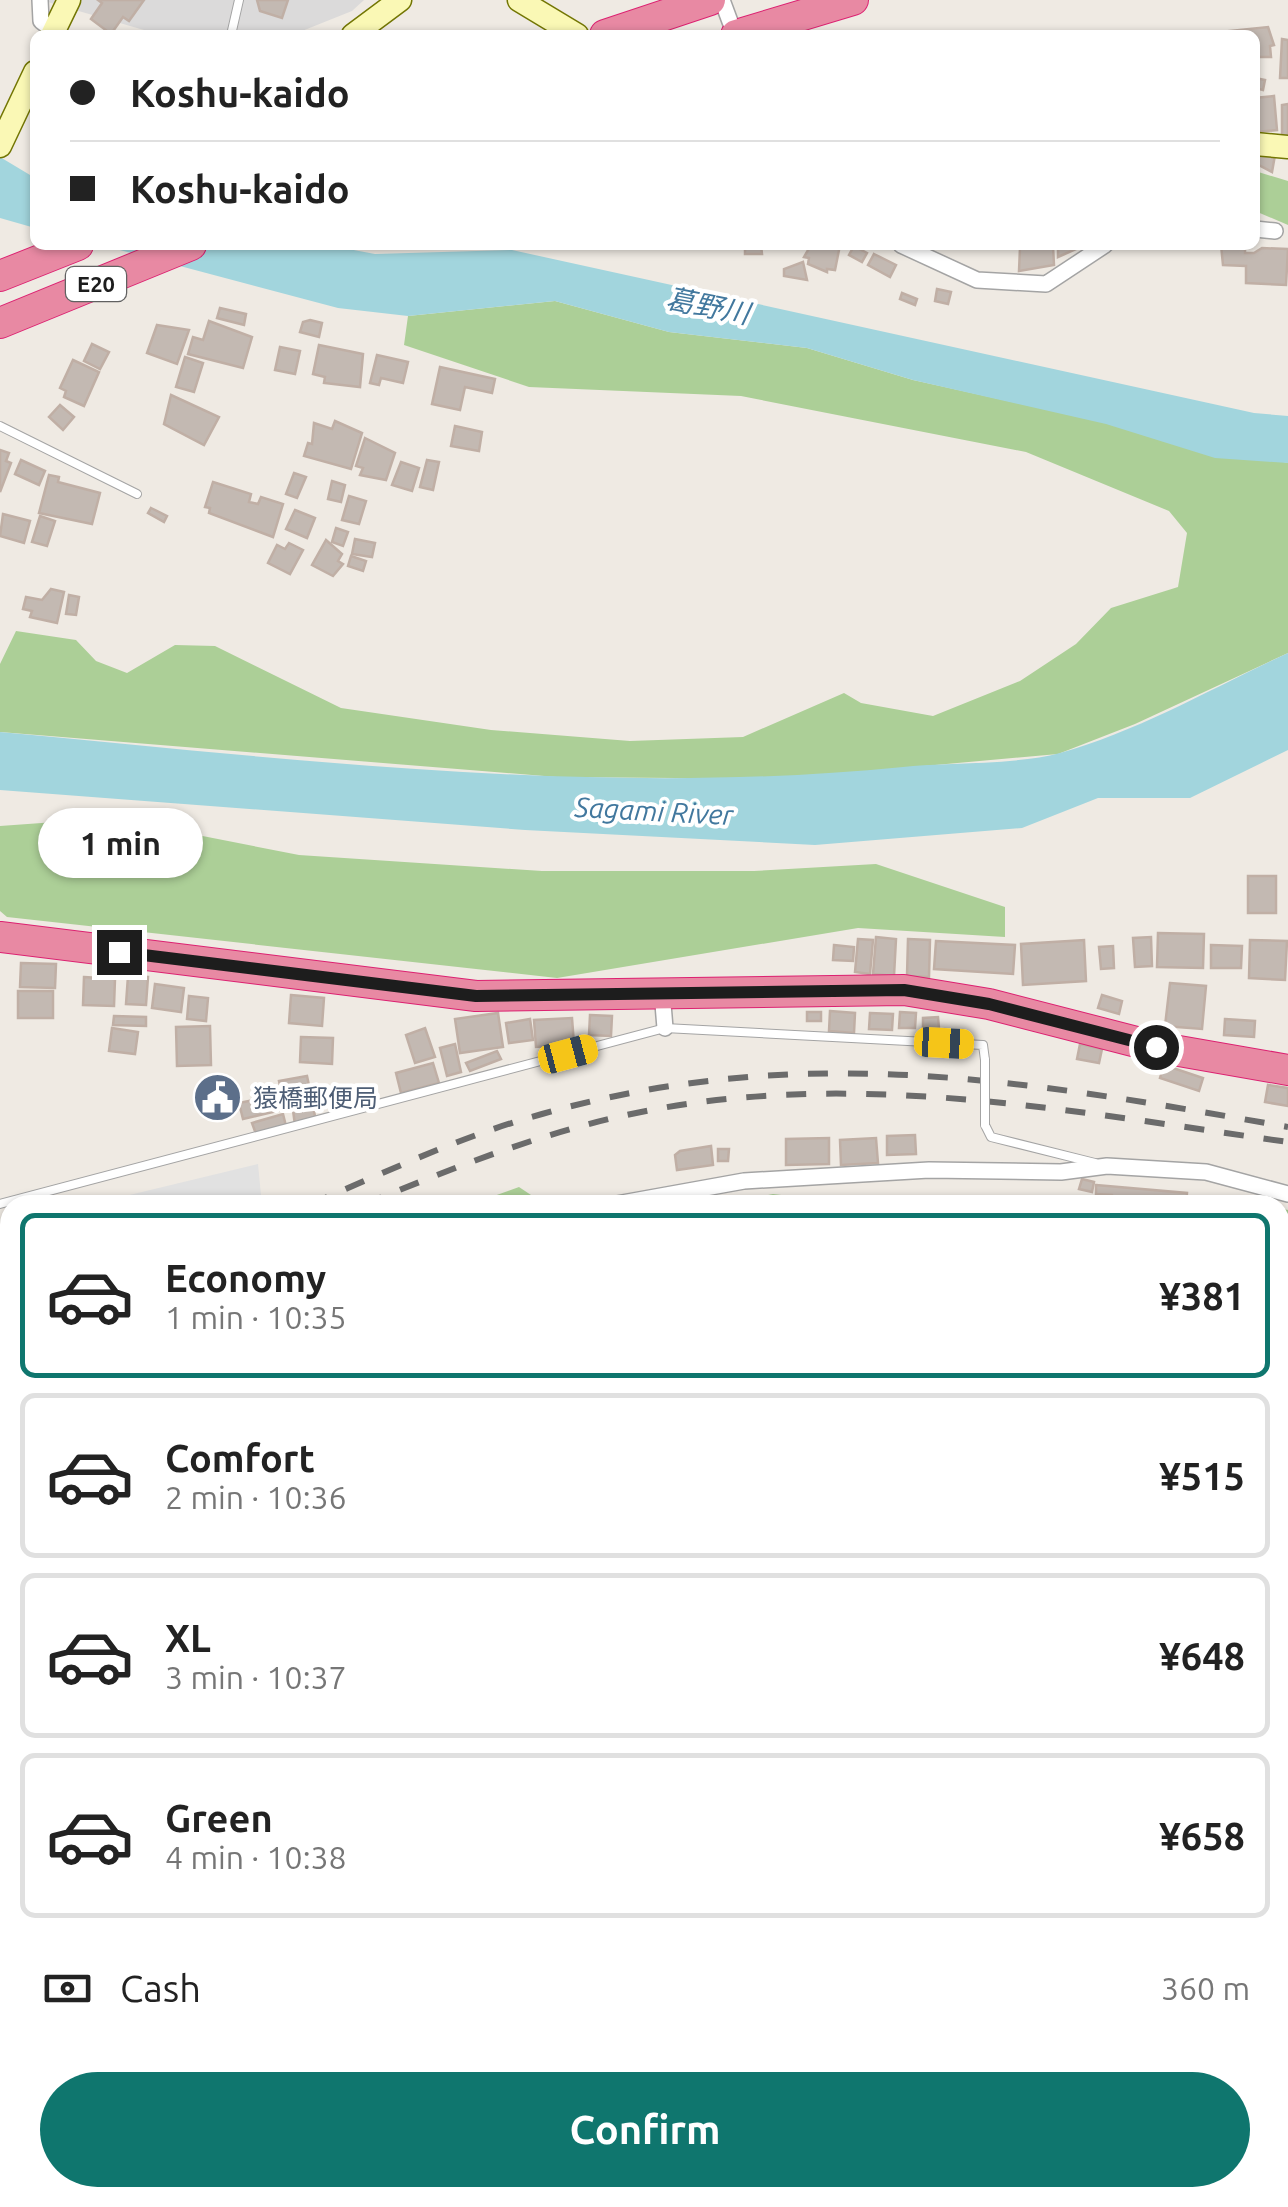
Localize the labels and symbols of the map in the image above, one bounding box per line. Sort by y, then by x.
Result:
road number: E20 [66,267,126,301]
water label: 葛野川 [664,282,755,329]
water label: Sagami River [573,791,735,830]
callout: 1 min [36,807,202,877]
route end [97,930,142,975]
route start [1134,1025,1179,1070]
car [913,1026,975,1060]
car [535,1032,601,1076]
public building icon: 猿橋郵便局 [192,1072,244,1124]
place label: 猿橋郵便局 [253,1084,378,1112]

